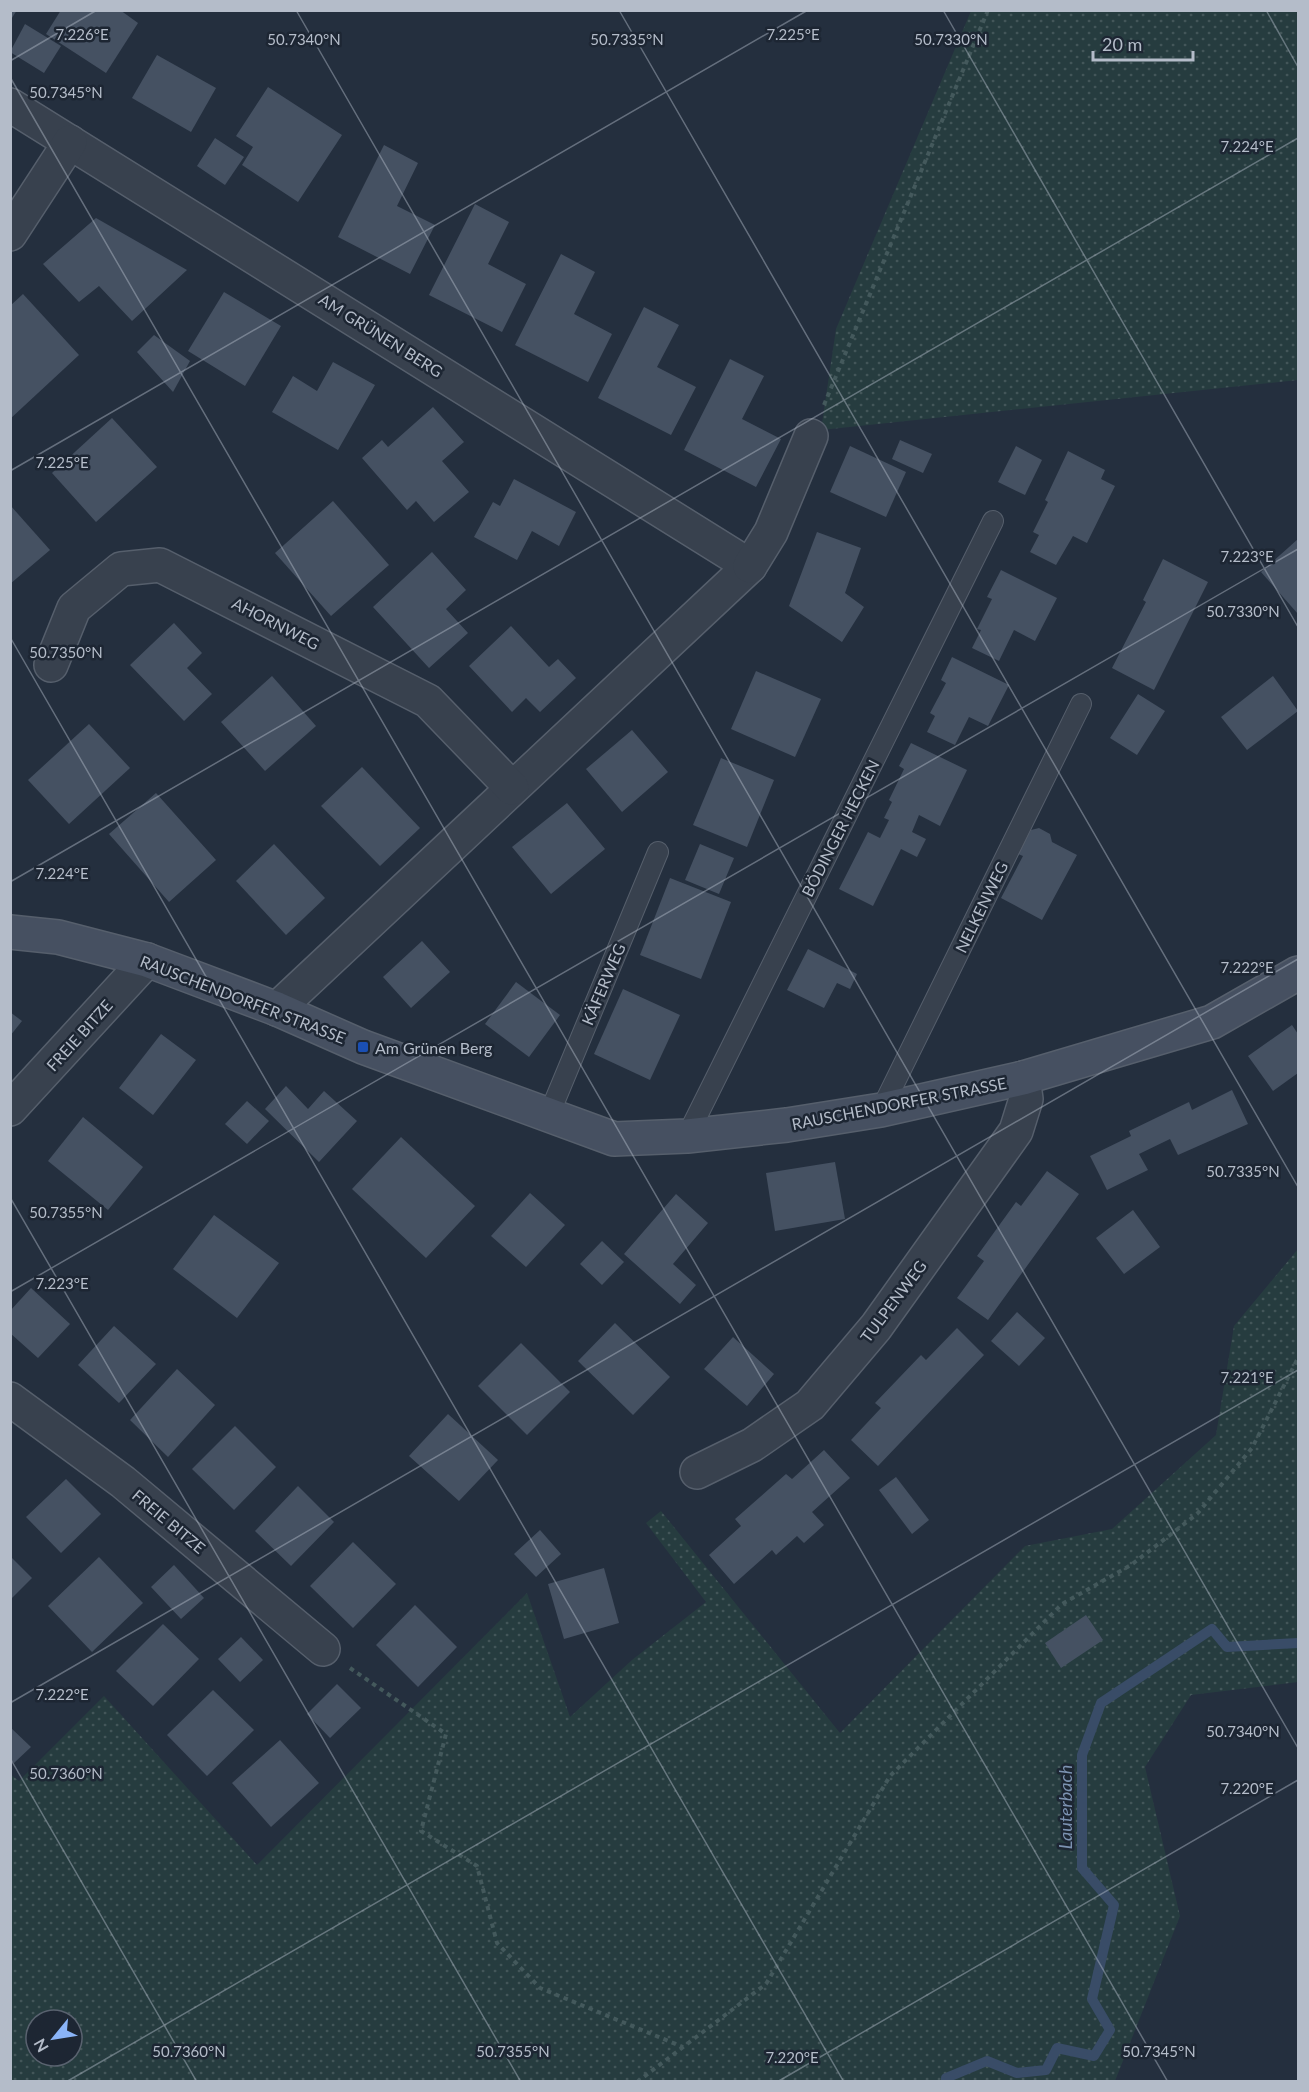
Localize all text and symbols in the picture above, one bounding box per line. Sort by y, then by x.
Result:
scale bar [1093,24,1194,62]
text: 7.226°E [55,25,109,43]
text: 7.225°E [766,25,820,43]
text: 50.7340°N [267,30,341,48]
text: 50.7335°N [590,30,664,48]
text: 50.7330°N [914,30,988,48]
text: 20 m [1102,33,1142,55]
text: 50.7345°N [29,83,103,101]
text: 7.224°E [1220,137,1274,155]
street label: AM GRÜNEN BERG [316,289,446,381]
text: 7.225°E [35,453,89,471]
text: 7.223°E [1220,547,1274,565]
street label: AHORNWEG [229,593,323,653]
text: 50.7330°N [1206,602,1280,620]
text: 50.7350°N [29,643,103,661]
street label: BÖDINGER HECKEN [797,756,883,900]
street label: NELKENWEG [951,858,1011,956]
text: 7.224°E [35,864,89,882]
street label: KÄFERWEG [577,940,629,1028]
street label: RAUSCHENDORFER STRASSE [138,951,348,1047]
text: 7.222°E [1220,958,1274,976]
street label: FREIE BITZE [42,995,116,1075]
place label: Am Grünen Berg [375,1038,492,1057]
marker: Am Grünen Berg [356,1040,370,1054]
street label: RAUSCHENDORFER STRASSE [790,1073,1008,1133]
text: 50.7335°N [1206,1162,1280,1180]
text: 50.7355°N [29,1203,103,1221]
street label: TULPENWEG [856,1256,930,1346]
text: 7.223°E [35,1274,89,1292]
text: 7.221°E [1220,1368,1274,1386]
street label: FREIE BITZE [129,1485,209,1557]
text: 7.222°E [35,1685,89,1703]
text: 50.7340°N [1206,1722,1280,1740]
text: 50.7360°N [29,1764,103,1782]
water label: Lauterbach [1054,1765,1076,1849]
text: 7.220°E [1220,1779,1274,1797]
north arrow [24,2008,84,2068]
text: N [29,2036,52,2056]
text: 50.7360°N [152,2042,226,2060]
text: 50.7355°N [476,2042,550,2060]
text: 50.7345°N [1122,2042,1196,2060]
text: 7.220°E [765,2048,819,2066]

